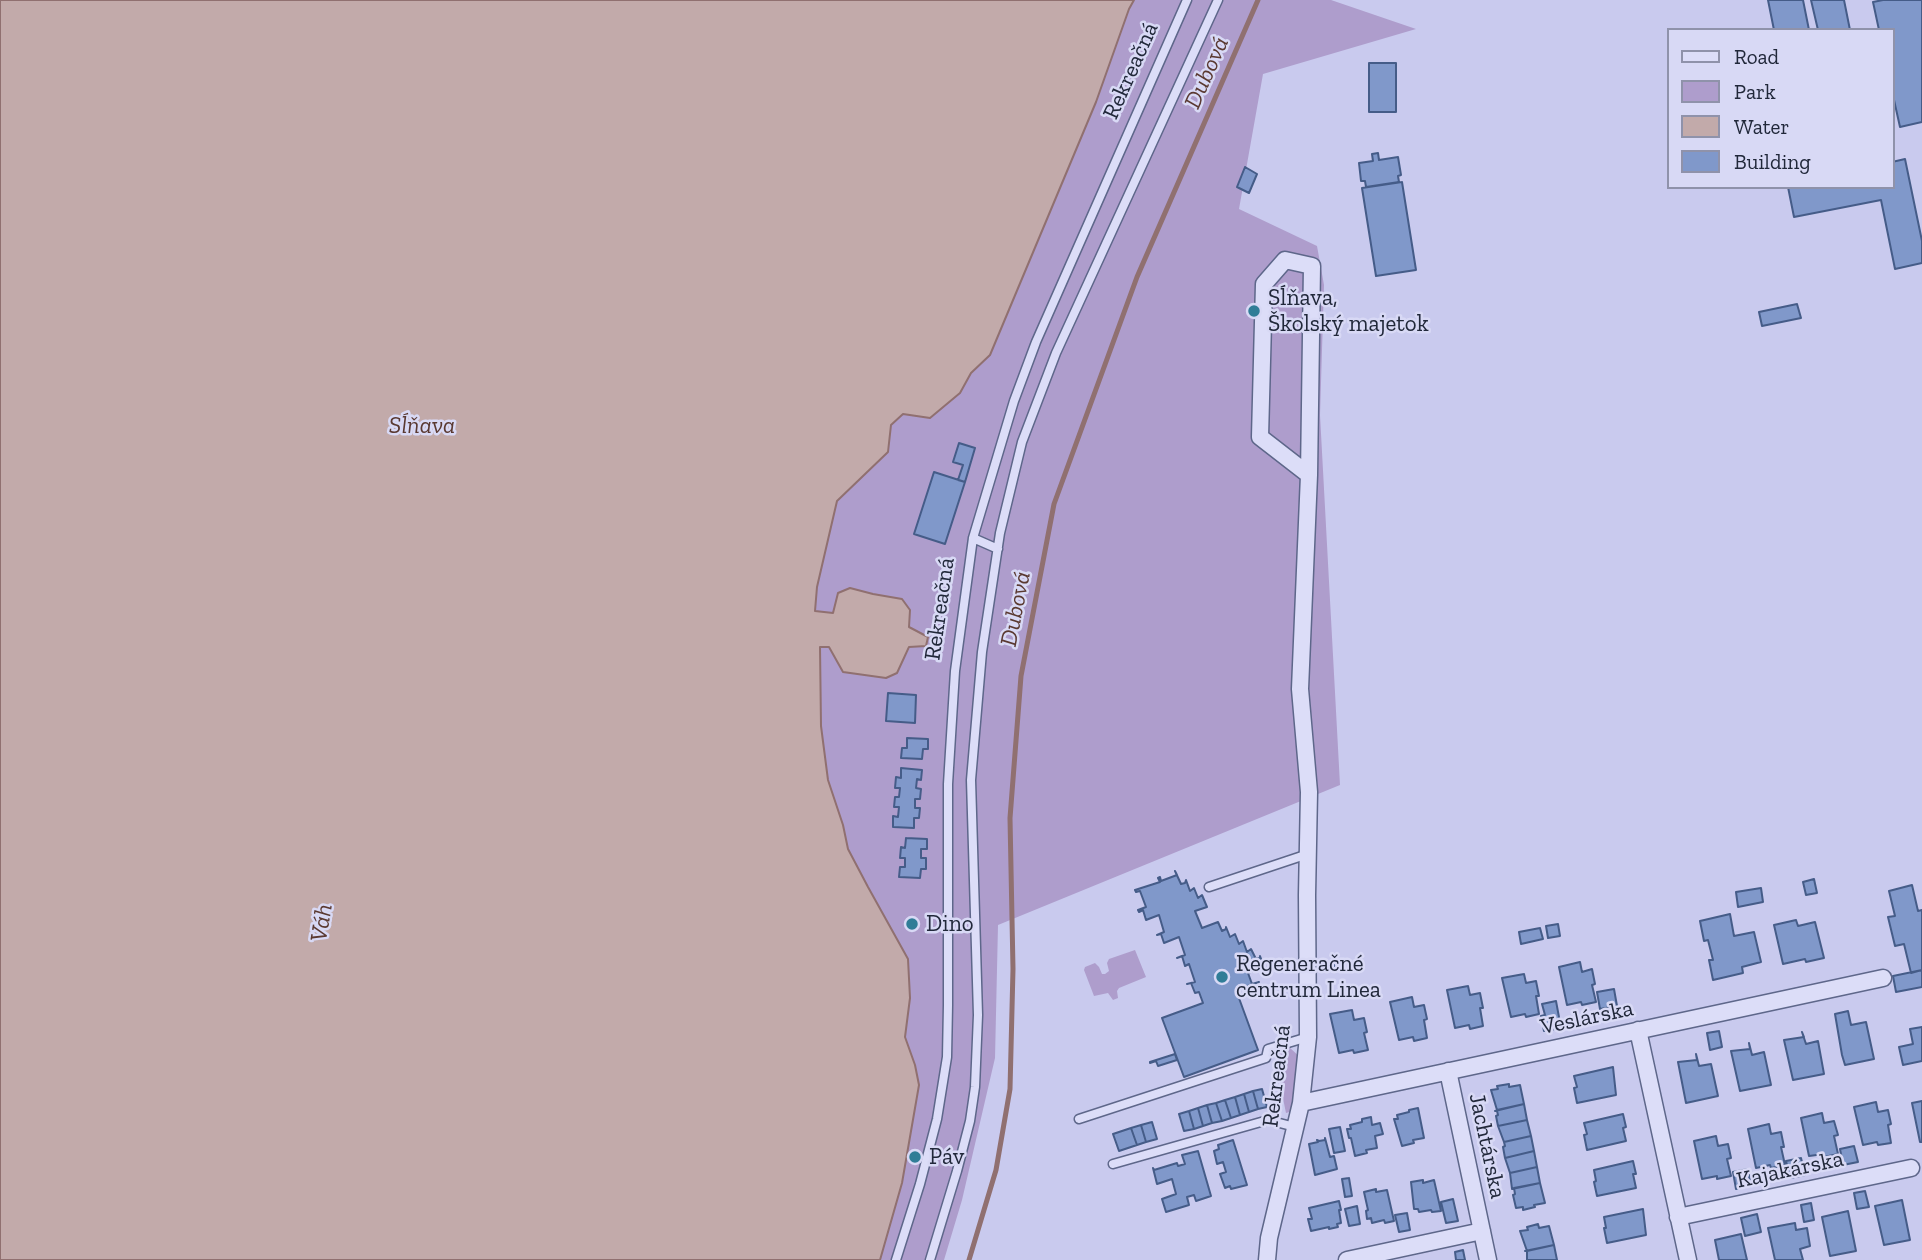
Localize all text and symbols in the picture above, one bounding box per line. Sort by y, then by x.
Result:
street label: Rekreačná [1097,18,1165,124]
legend [1666,28,1894,189]
water label: Dubová [1178,33,1236,113]
text: Road [1734,44,1779,69]
text: Park [1734,79,1776,104]
text: Water [1734,114,1789,139]
text: Building [1734,149,1811,174]
place label: Sĺňava, Školský majetok [1268,284,1429,338]
marker: Sĺňava, Školský majetok [1246,303,1262,319]
water label: Sĺňava [389,412,455,440]
street label: Rekreačná [919,556,961,662]
water label: Dubová [995,569,1037,649]
water label: Váh [305,902,339,944]
place label: Dino [926,910,974,938]
marker: Dino [904,916,920,932]
place label: Regeneračné centrum Linea [1236,950,1381,1004]
marker: Regeneračné centrum Linea [1214,969,1230,985]
street label: Veslárska [1538,995,1636,1041]
street label: Rekreačná [1257,1023,1297,1129]
street label: Jachtárska [1462,1091,1512,1201]
place label: Páv [929,1143,964,1171]
street label: Kajakárska [1734,1145,1846,1195]
marker: Páv [907,1149,923,1165]

